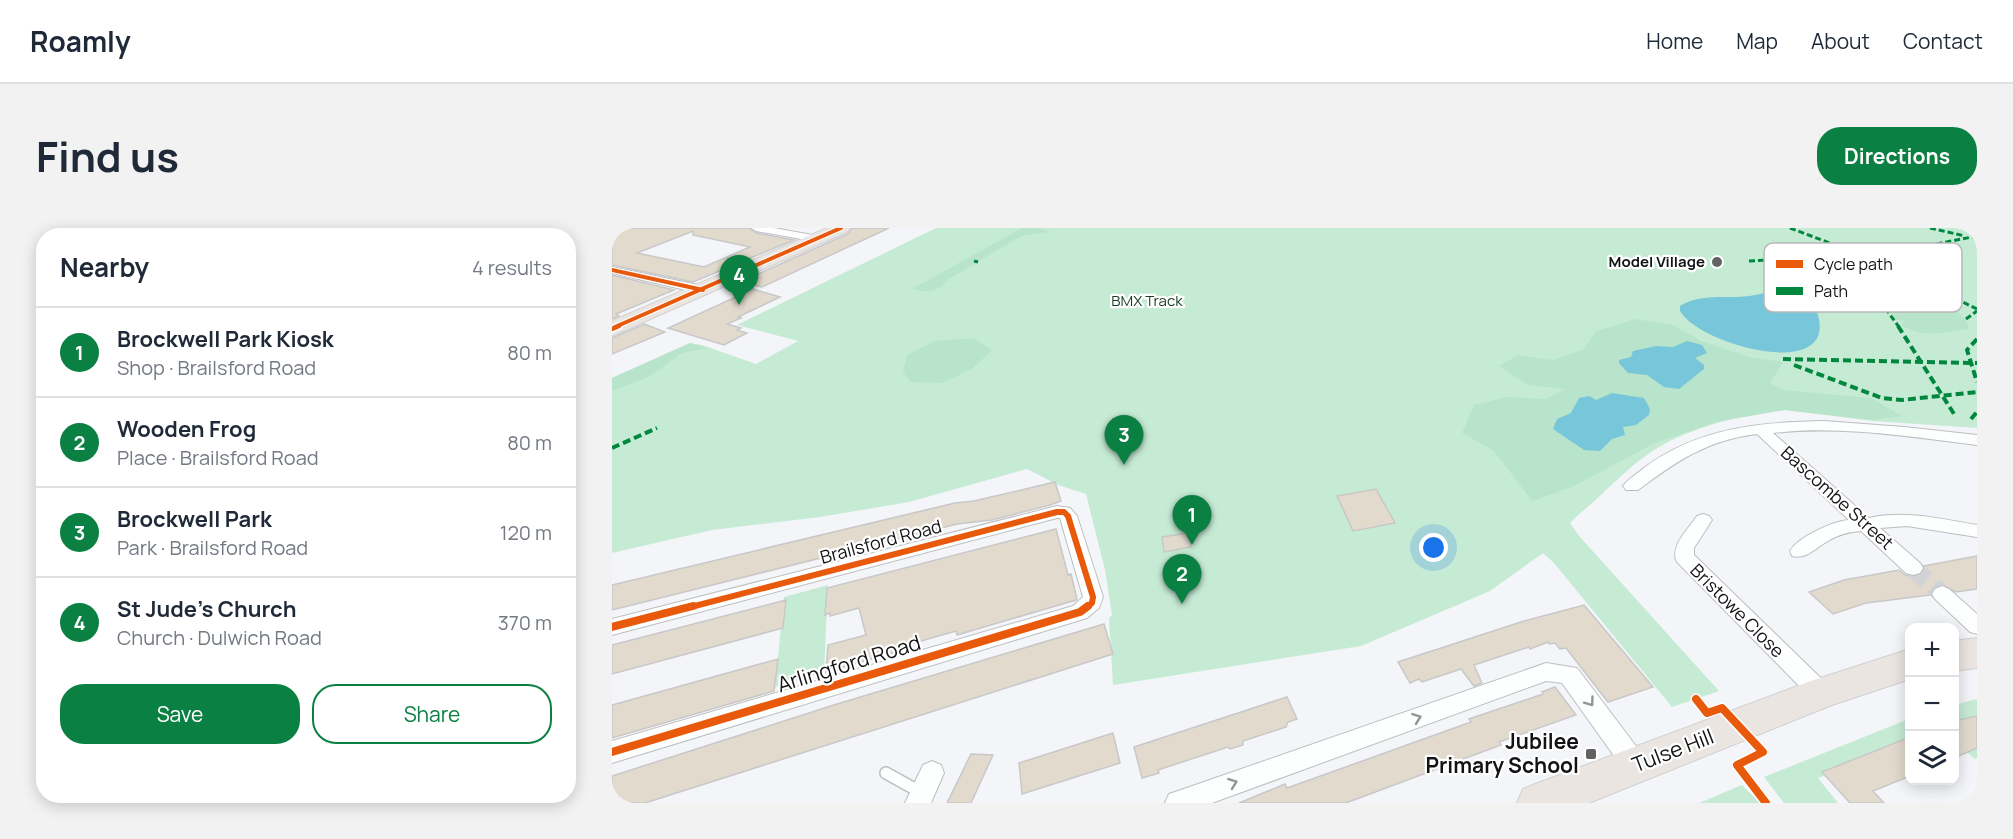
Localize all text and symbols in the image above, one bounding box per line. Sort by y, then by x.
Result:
text: Roamly [30,22,131,60]
text: Home [1646,27,1703,55]
text: Map [1736,27,1778,55]
text: About [1811,27,1870,55]
text: Contact [1903,27,1983,55]
text: Find us [36,127,179,185]
button: Directions [1817,127,1977,185]
legend [1764,243,1962,312]
text: Nearby [60,249,149,285]
place label: Model Village [1609,251,1705,272]
text: Cycle path [1814,253,1893,275]
text: 4 results [472,254,552,281]
marker: Model Village [1710,255,1724,269]
pin: 4 [720,256,758,305]
text: Path [1814,280,1848,302]
park label: BMX Track [1111,290,1183,311]
text: Brockwell Park Kiosk [117,324,334,354]
text: 1 [75,339,84,366]
text: 80 m [507,339,552,366]
text: Shop · Brailsford Road [117,354,316,381]
text: Wooden Frog [117,414,256,444]
pin: 3 [1104,416,1144,465]
text: 2 [74,429,85,456]
text: 80 m [507,429,552,456]
street label: Bascombe Street [1776,440,1899,554]
text: Place · Brailsford Road [117,444,319,471]
pin: 1 [1172,496,1212,545]
text: Brockwell Park [117,504,272,534]
street label: Brailsford Road [817,513,944,569]
text: 3 [74,519,85,546]
text: 120 m [500,519,552,546]
your location [1419,533,1448,562]
text: Park · Brailsford Road [117,534,308,561]
pin: 2 [1162,554,1202,604]
street label: Bristowe Close [1686,558,1790,662]
text: St Jude’s Church [117,594,297,624]
text: 4 [73,609,86,636]
text: 370 m [498,609,552,636]
map controls [1905,623,1959,785]
button: + [1905,623,1959,677]
text: Church · Dulwich Road [117,624,322,651]
street label: Arlingford Road [773,628,924,698]
button: − [1905,677,1959,731]
button: Save [60,684,300,744]
button: Share [312,684,552,744]
one-way arrow [1582,696,1593,707]
one-way arrow [1411,712,1422,725]
street label: Tulse Hill [1628,722,1718,778]
place label: Jubilee Primary School [1425,727,1579,779]
button: layers [1905,731,1959,785]
marker: Jubilee Primary School [1584,747,1598,761]
one-way arrow [1227,778,1238,791]

